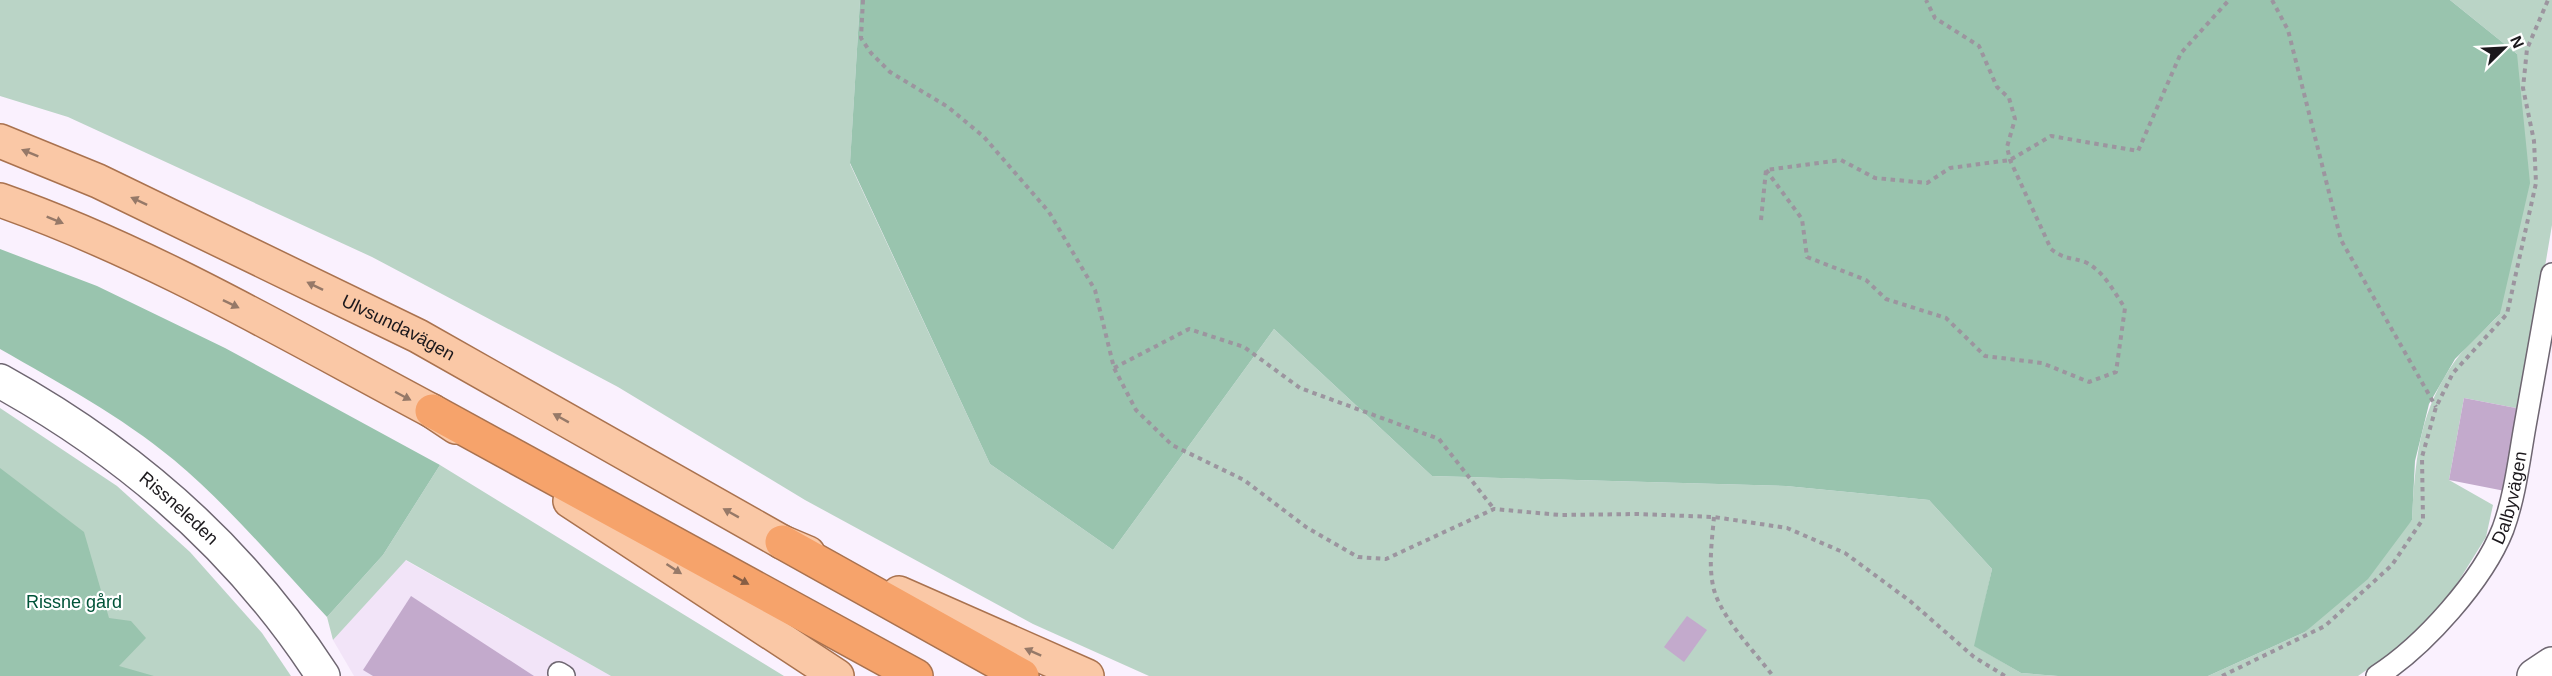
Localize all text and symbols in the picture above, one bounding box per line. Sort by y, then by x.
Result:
north arrow [2474,18,2534,78]
text: N [2507,33,2527,51]
one-way arrow [20,148,38,158]
one-way arrow [131,196,148,205]
one-way arrow [46,216,64,225]
one-way arrow [306,281,324,291]
street label: Ulvsundavägen [339,291,458,365]
one-way arrow [222,300,239,309]
one-way arrow [395,391,412,401]
one-way arrow [553,412,569,423]
street label: Dalbyvägen [2488,450,2531,547]
street label: Rissneleden [135,468,222,549]
one-way arrow [722,508,739,518]
one-way arrow [666,564,682,575]
one-way arrow [733,575,750,585]
park label: Rissne gård [26,592,122,612]
one-way arrow [1025,648,1042,657]

